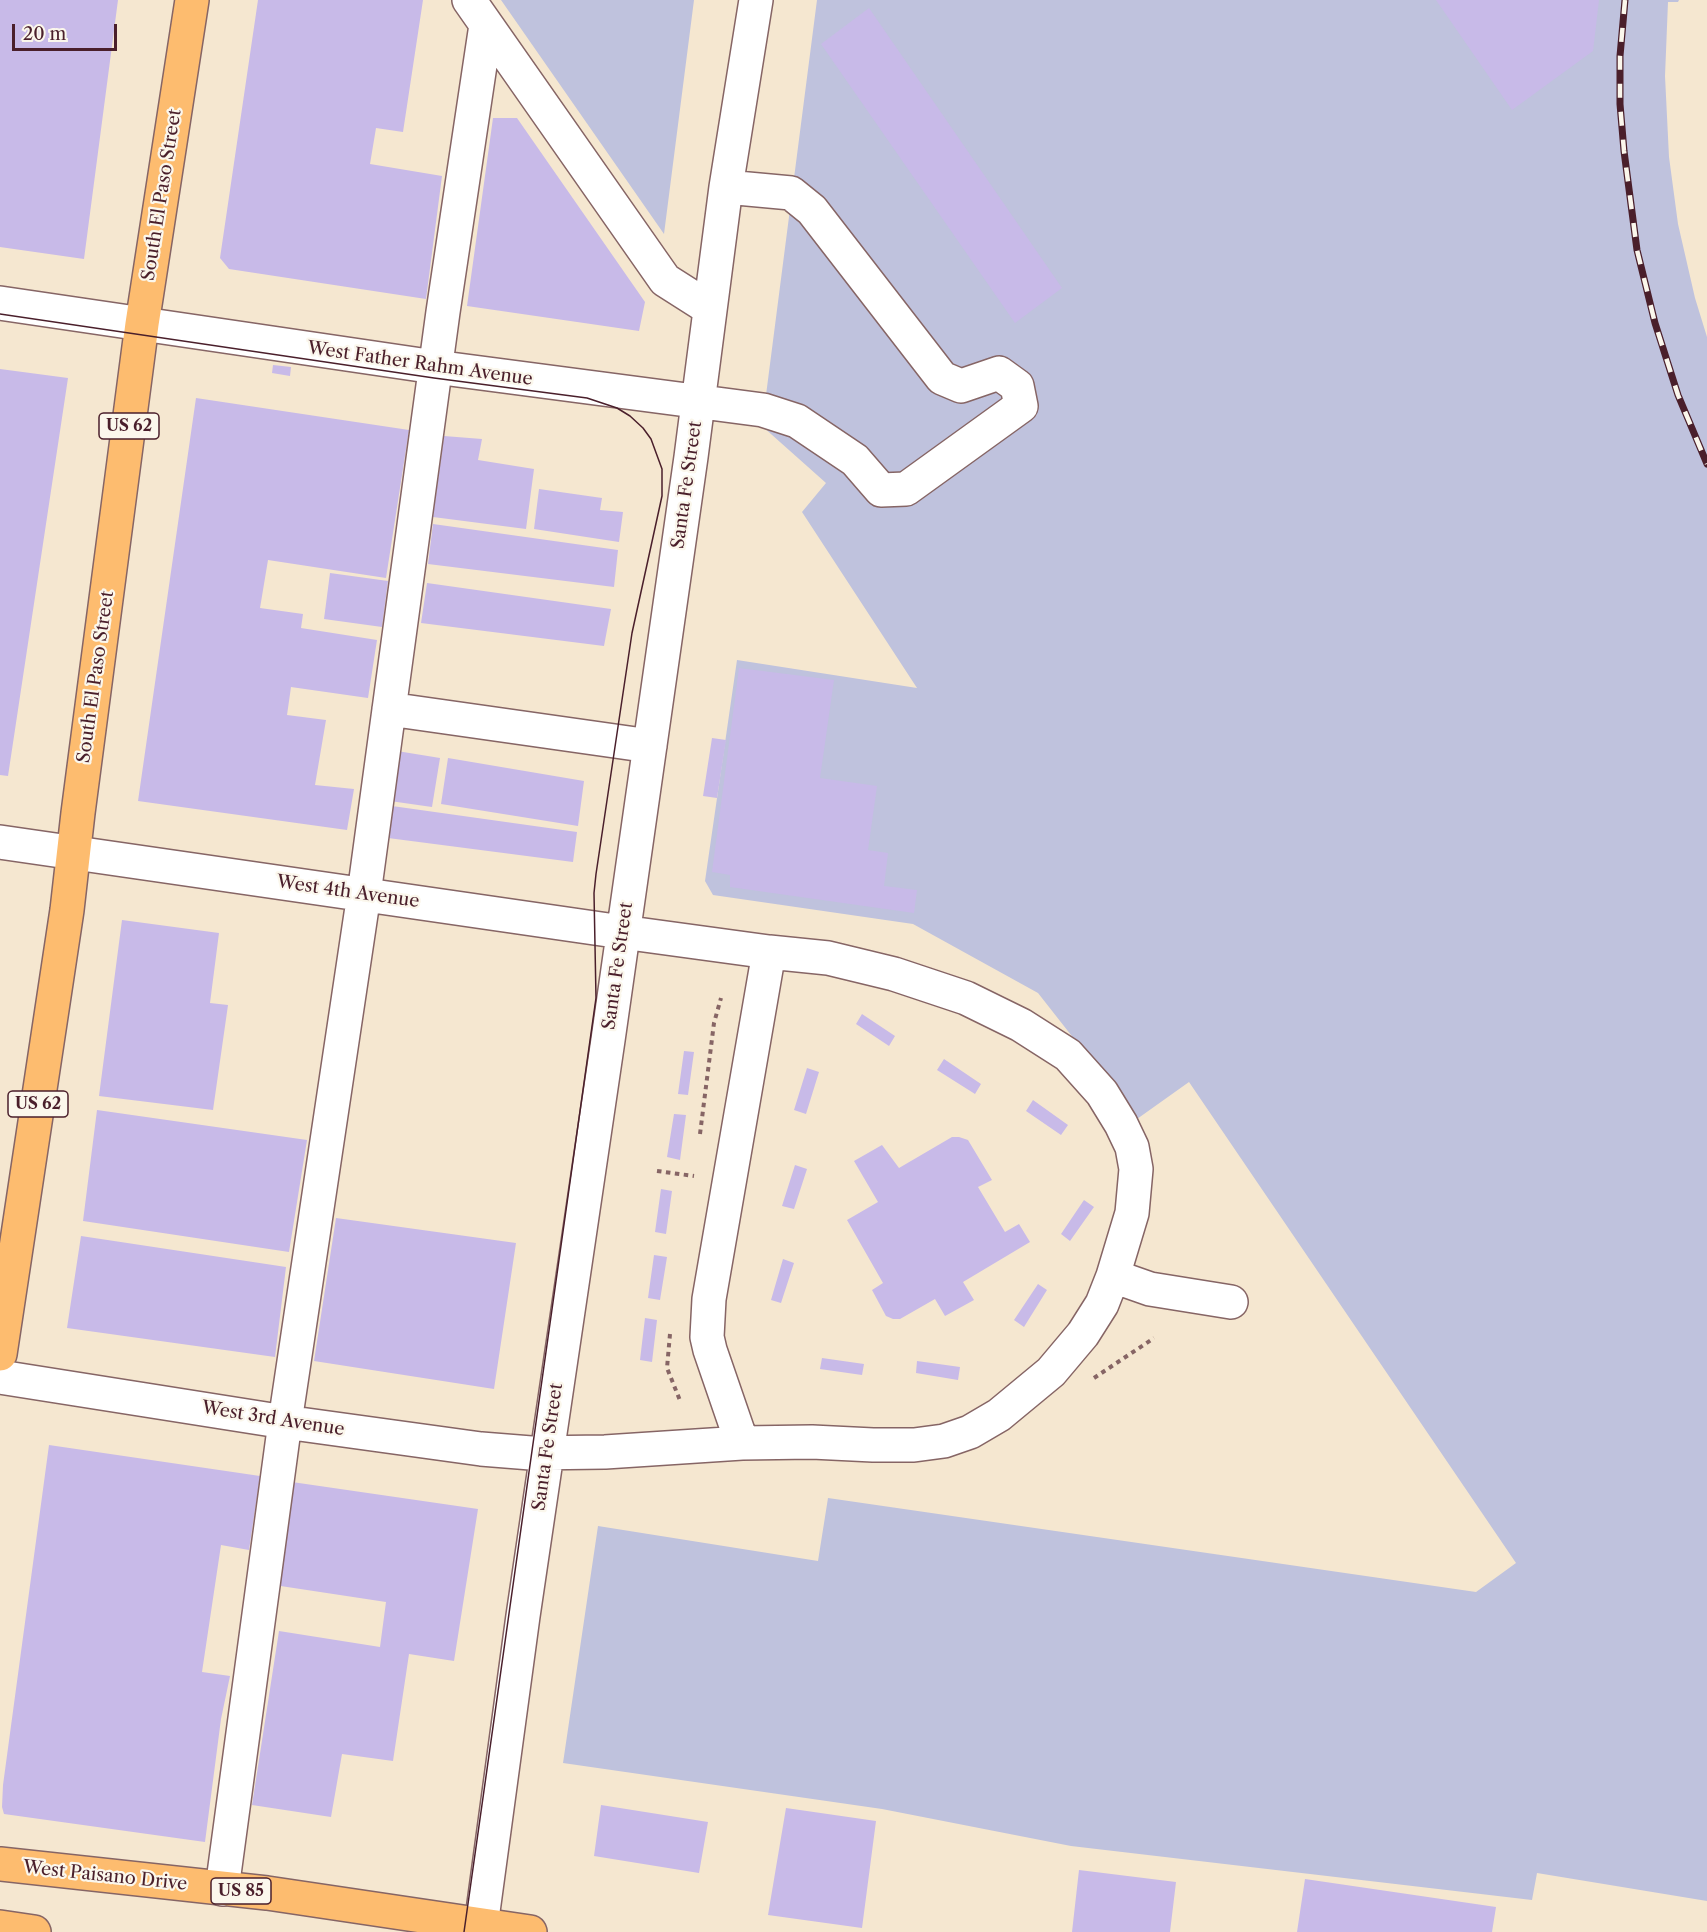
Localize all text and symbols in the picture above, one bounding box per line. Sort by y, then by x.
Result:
scale bar [15,12,120,50]
text: 20 m [23,23,66,45]
street label: South El Paso Street [138,108,186,282]
street label: West Father Rahm Avenue [306,337,534,391]
road number: US 62 [99,413,159,439]
street label: Santa Fe Street [667,420,707,550]
street label: South El Paso Street [73,589,119,765]
street label: West 4th Avenue [275,871,421,913]
street label: Santa Fe Street [598,901,638,1031]
road number: US 62 [8,1091,68,1117]
street label: Santa Fe Street [528,1382,568,1512]
street label: West 3rd Avenue [200,1397,346,1441]
street label: West Paisano Drive [22,1857,188,1895]
road number: US 85 [211,1878,271,1904]

